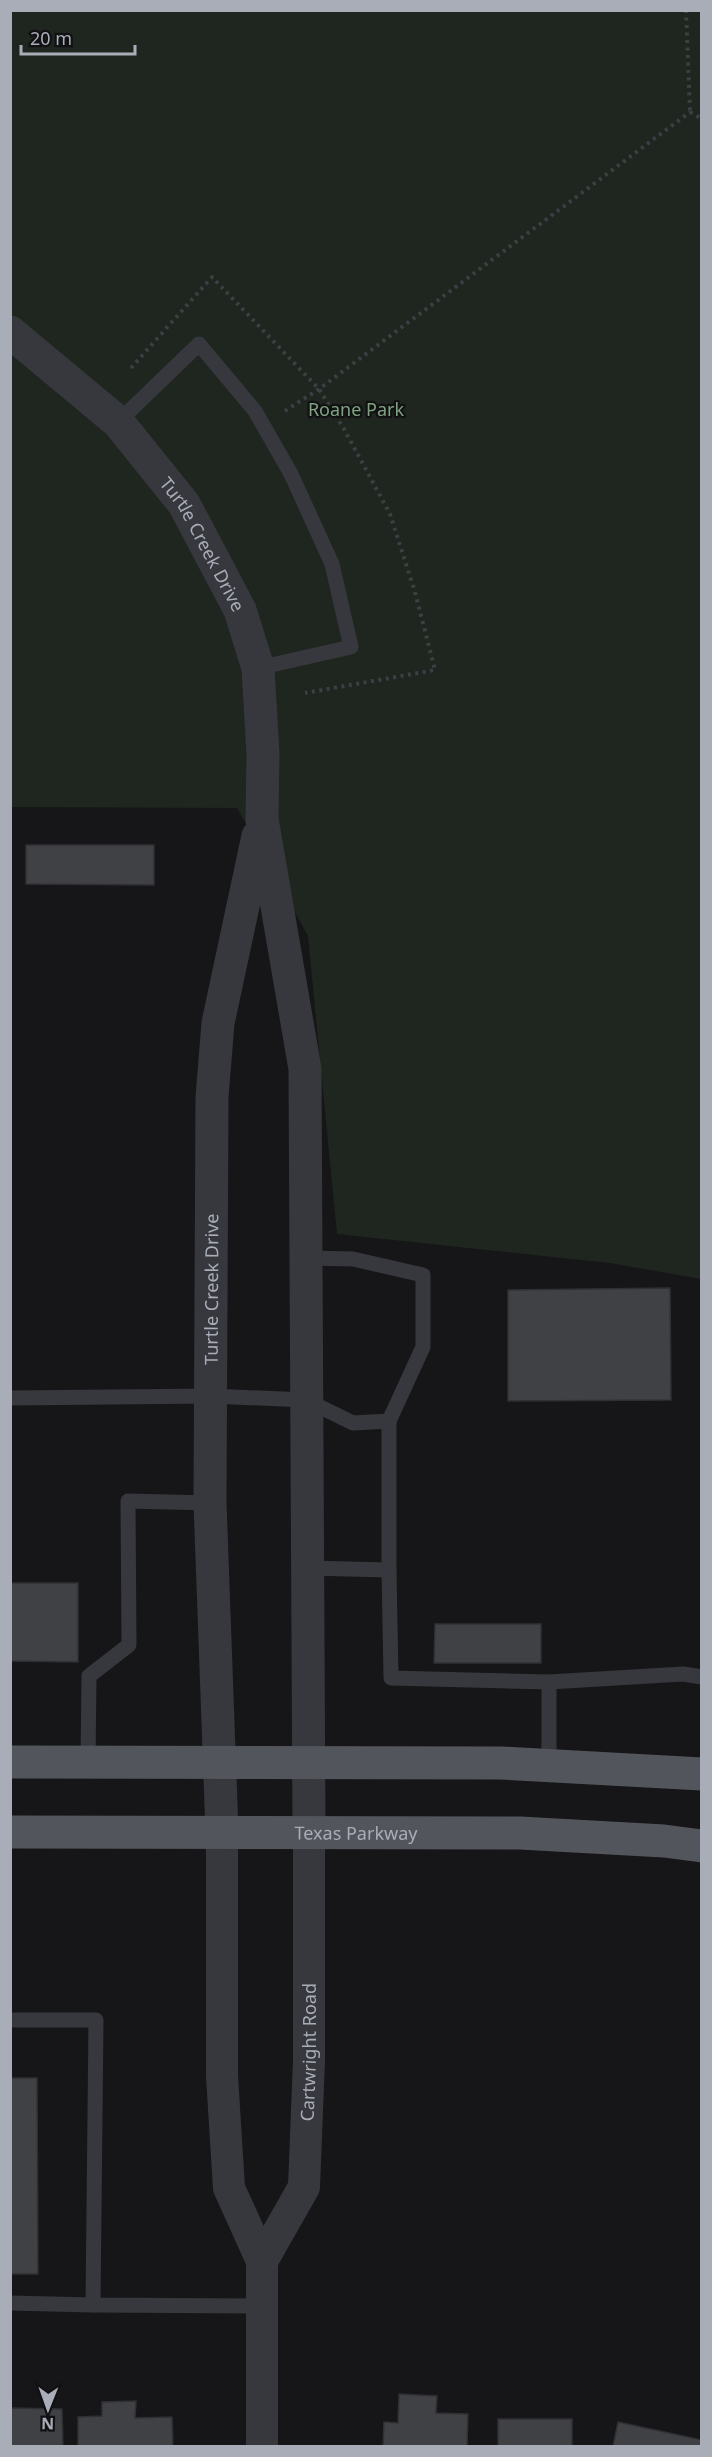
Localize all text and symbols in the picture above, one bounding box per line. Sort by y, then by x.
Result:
scale bar [21,18,135,56]
text: 20 m [30,26,72,50]
park label: Roane Park [308,397,404,421]
street label: Turtle Creek Drive [155,472,251,616]
street label: Turtle Creek Drive [199,1214,223,1365]
street label: Texas Parkway [294,1821,418,1845]
street label: Cartwright Road [295,1983,321,2122]
north arrow [18,2379,78,2439]
text: N [41,2413,54,2435]

